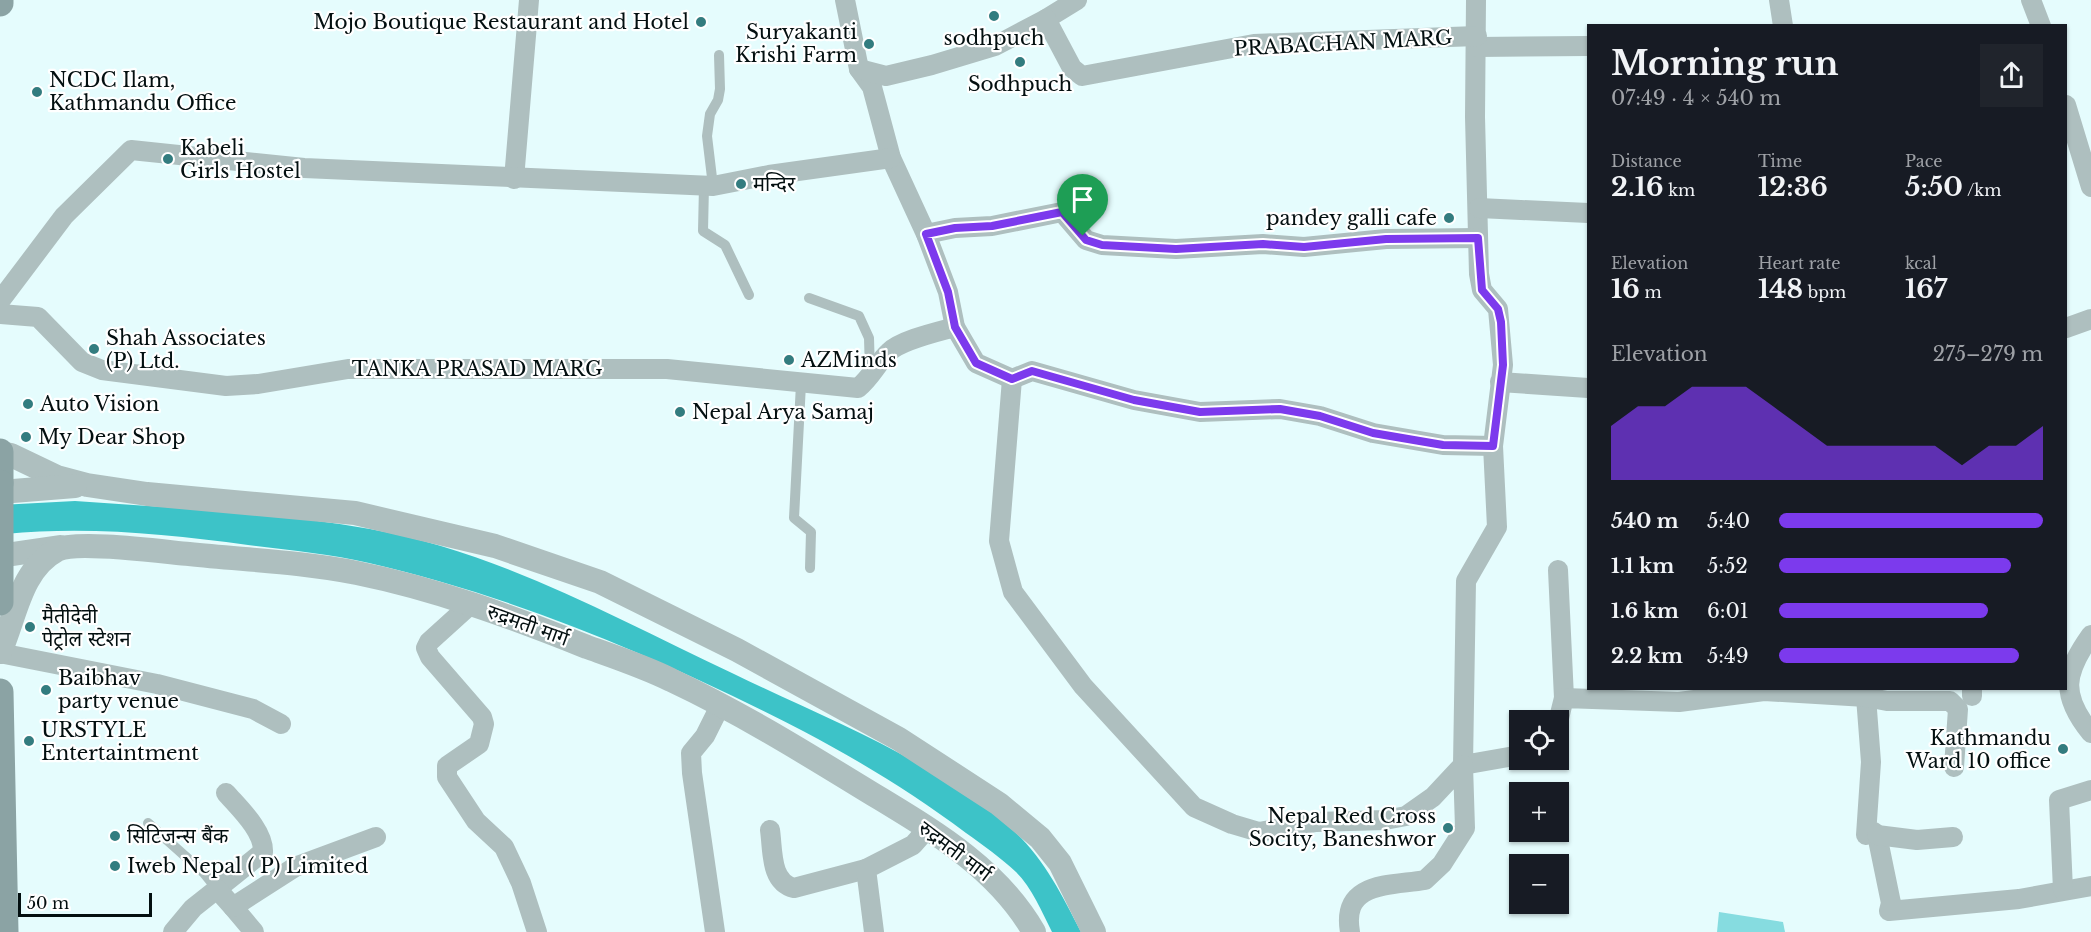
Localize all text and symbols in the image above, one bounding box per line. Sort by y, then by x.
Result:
marker: sodhpuch [987,9,1001,23]
place label: Mojo Boutique Restaurant and Hotel [313,10,689,34]
marker: Mojo Boutique Restaurant and Hotel [694,15,708,29]
place label: Suryakanti Krishi Farm [735,20,858,67]
street label: PRABACHAN MARG [1233,25,1453,61]
place label: sodhpuch [944,26,1045,50]
marker: Suryakanti Krishi Farm [862,37,876,51]
text: Morning run [1611,43,1839,84]
button: share [1980,44,2043,107]
marker: Sodhpuch [1013,55,1027,69]
place label: NCDC Ilam, Kathmandu Office [49,68,237,115]
place label: Sodhpuch [968,72,1073,96]
marker: NCDC Ilam, Kathmandu Office [30,85,44,99]
text: 07:49 · 4 × 540 m [1611,86,1781,110]
place label: Kabeli Girls Hostel [180,136,301,183]
text: Distance [1611,151,1682,171]
text: Time [1758,151,1802,171]
text: Pace [1905,151,1942,171]
marker: Kabeli Girls Hostel [161,152,175,166]
text: 2.16 [1611,171,1664,203]
text: 12:36 [1758,171,1828,203]
text: 5:50 [1905,171,1963,203]
place label: मन्दिर [753,172,796,196]
pin [1057,174,1108,236]
marker: मन्दिर [734,177,748,191]
text: km [1664,180,1695,200]
text: /km [1963,180,2001,200]
icon: arrive [1066,183,1099,216]
place label: pandey galli cafe [1266,206,1437,230]
marker: pandey galli cafe [1442,211,1456,225]
text: Elevation [1611,253,1688,273]
text: Heart rate [1758,253,1840,273]
text: kcal [1905,253,1937,273]
text: 16 [1611,273,1640,305]
text: 148 [1758,273,1803,305]
text: 167 [1905,273,1947,305]
text: m [1640,282,1662,302]
text: bpm [1803,282,1846,302]
place label: Shah Associates (P) Ltd. [106,326,266,373]
marker: Shah Associates (P) Ltd. [87,342,101,356]
text: Elevation [1611,342,1708,366]
text: 275–279 m [1933,342,2043,366]
place label: AZMinds [800,348,897,372]
marker: AZMinds [782,353,796,367]
street label: TANKA PRASAD MARG [352,357,602,381]
place label: Auto Vision [39,392,159,416]
marker: Auto Vision [21,397,35,411]
place label: Nepal Arya Samaj [692,400,874,424]
marker: Nepal Arya Samaj [673,405,687,419]
place label: My Dear Shop [38,425,185,449]
marker: My Dear Shop [19,430,33,444]
text: 540 m [1611,509,1679,533]
text: 5:40 [1707,509,1750,533]
text: 1.1 km [1611,554,1674,578]
text: 5:52 [1707,554,1748,578]
street label: रुद्रमती मार्ग [484,599,573,651]
text: 1.6 km [1611,599,1679,623]
text: 6:01 [1707,599,1749,623]
place label: मैतीदेवी पेट्रोल स्टेशन [42,603,131,651]
marker: मैतीदेवी पेट्रोल स्टेशन [23,620,37,634]
text: 2.2 km [1611,644,1683,668]
text: 5:49 [1707,644,1749,668]
place label: Baibhav party venue [58,666,179,713]
marker: Baibhav party venue [39,683,53,697]
map controls [1509,710,1569,914]
button: locate [1509,710,1569,770]
place label: URSTYLE Entertaintment [41,718,199,765]
place label: Kathmandu Ward 10 office [1905,726,2051,773]
marker: URSTYLE Entertaintment [22,734,36,748]
marker: Kathmandu Ward 10 office [2056,742,2070,756]
button: + [1509,782,1569,842]
place label: Nepal Red Cross Socity, Baneshwor [1249,804,1436,851]
street label: रुद्रमती मार्ग [914,816,997,887]
marker: Nepal Red Cross Socity, Baneshwor [1441,821,1455,835]
place label: सिटिजन्स बैंक [127,824,229,848]
marker: सिटिजन्स बैंक [108,829,122,843]
place label: Iweb Nepal ( P) Limited [127,854,368,878]
button: − [1509,854,1569,914]
marker: Iweb Nepal ( P) Limited [108,859,122,873]
scale bar [18,890,152,918]
text: 50 m [27,893,69,913]

